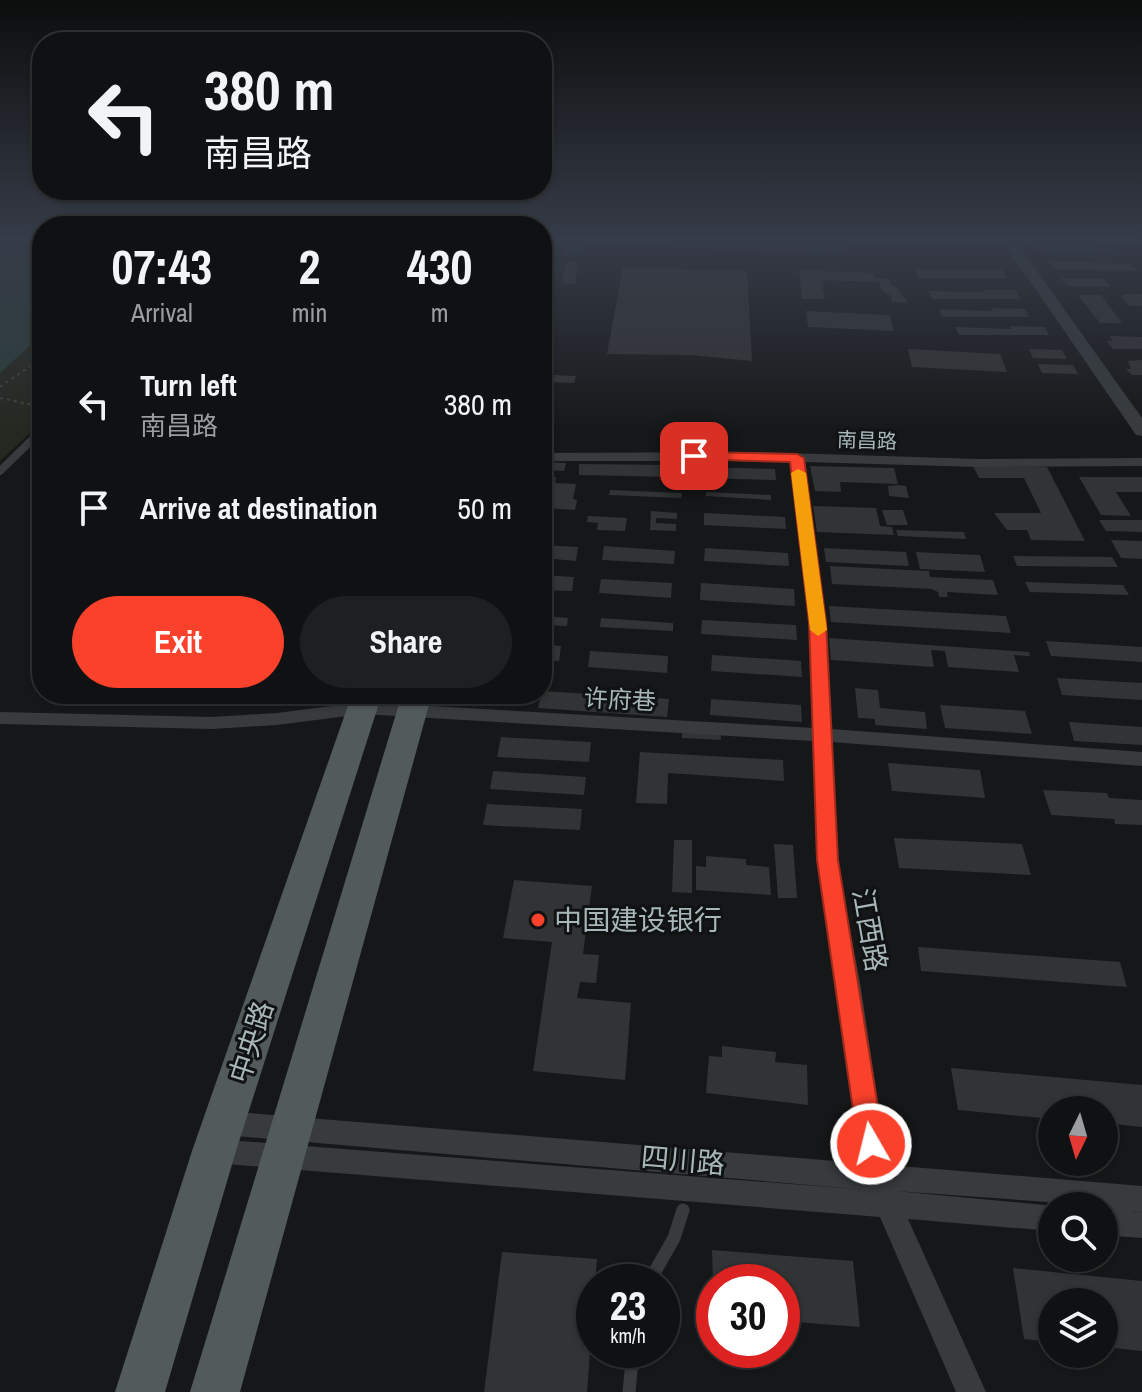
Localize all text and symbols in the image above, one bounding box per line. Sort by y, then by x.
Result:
text: 380 m [204,52,334,127]
icon: left [72,64,176,168]
text: 南昌路 [204,129,312,177]
text: 07:43 [112,234,212,299]
text: 2 [299,234,320,299]
text: 430 [407,234,472,299]
text: Arrival [131,295,193,330]
text: min [292,295,327,330]
text: m [431,295,449,330]
text: Turn left [140,365,237,405]
icon: left [72,382,116,426]
text: 380 m [444,384,512,424]
text: 南昌路 [140,408,218,443]
pin [660,422,728,490]
street label: 南昌路 [837,425,897,455]
icon: arrive [672,434,716,478]
icon: arrive [72,486,116,530]
text: Arrive at destination [140,488,378,528]
text: 50 m [457,488,512,528]
button: Exit [72,596,284,688]
button: Share [300,596,512,688]
street label: 许府巷 [583,681,657,717]
street label: 江西路 [844,885,896,975]
place label: 中国建设银行 [554,901,722,939]
marker: 中国建设银行 [529,911,547,929]
street label: 中央路 [220,996,282,1088]
north arrow [1038,1096,1118,1176]
map controls [1038,1096,1118,1368]
position arrow [829,1102,913,1186]
street label: 四川路 [639,1137,727,1183]
button: search [1038,1192,1118,1272]
speed limit sign: 30 [696,1264,800,1368]
text: 23 [610,1279,646,1332]
button: layers [1038,1288,1118,1368]
text: km/h [610,1322,646,1349]

